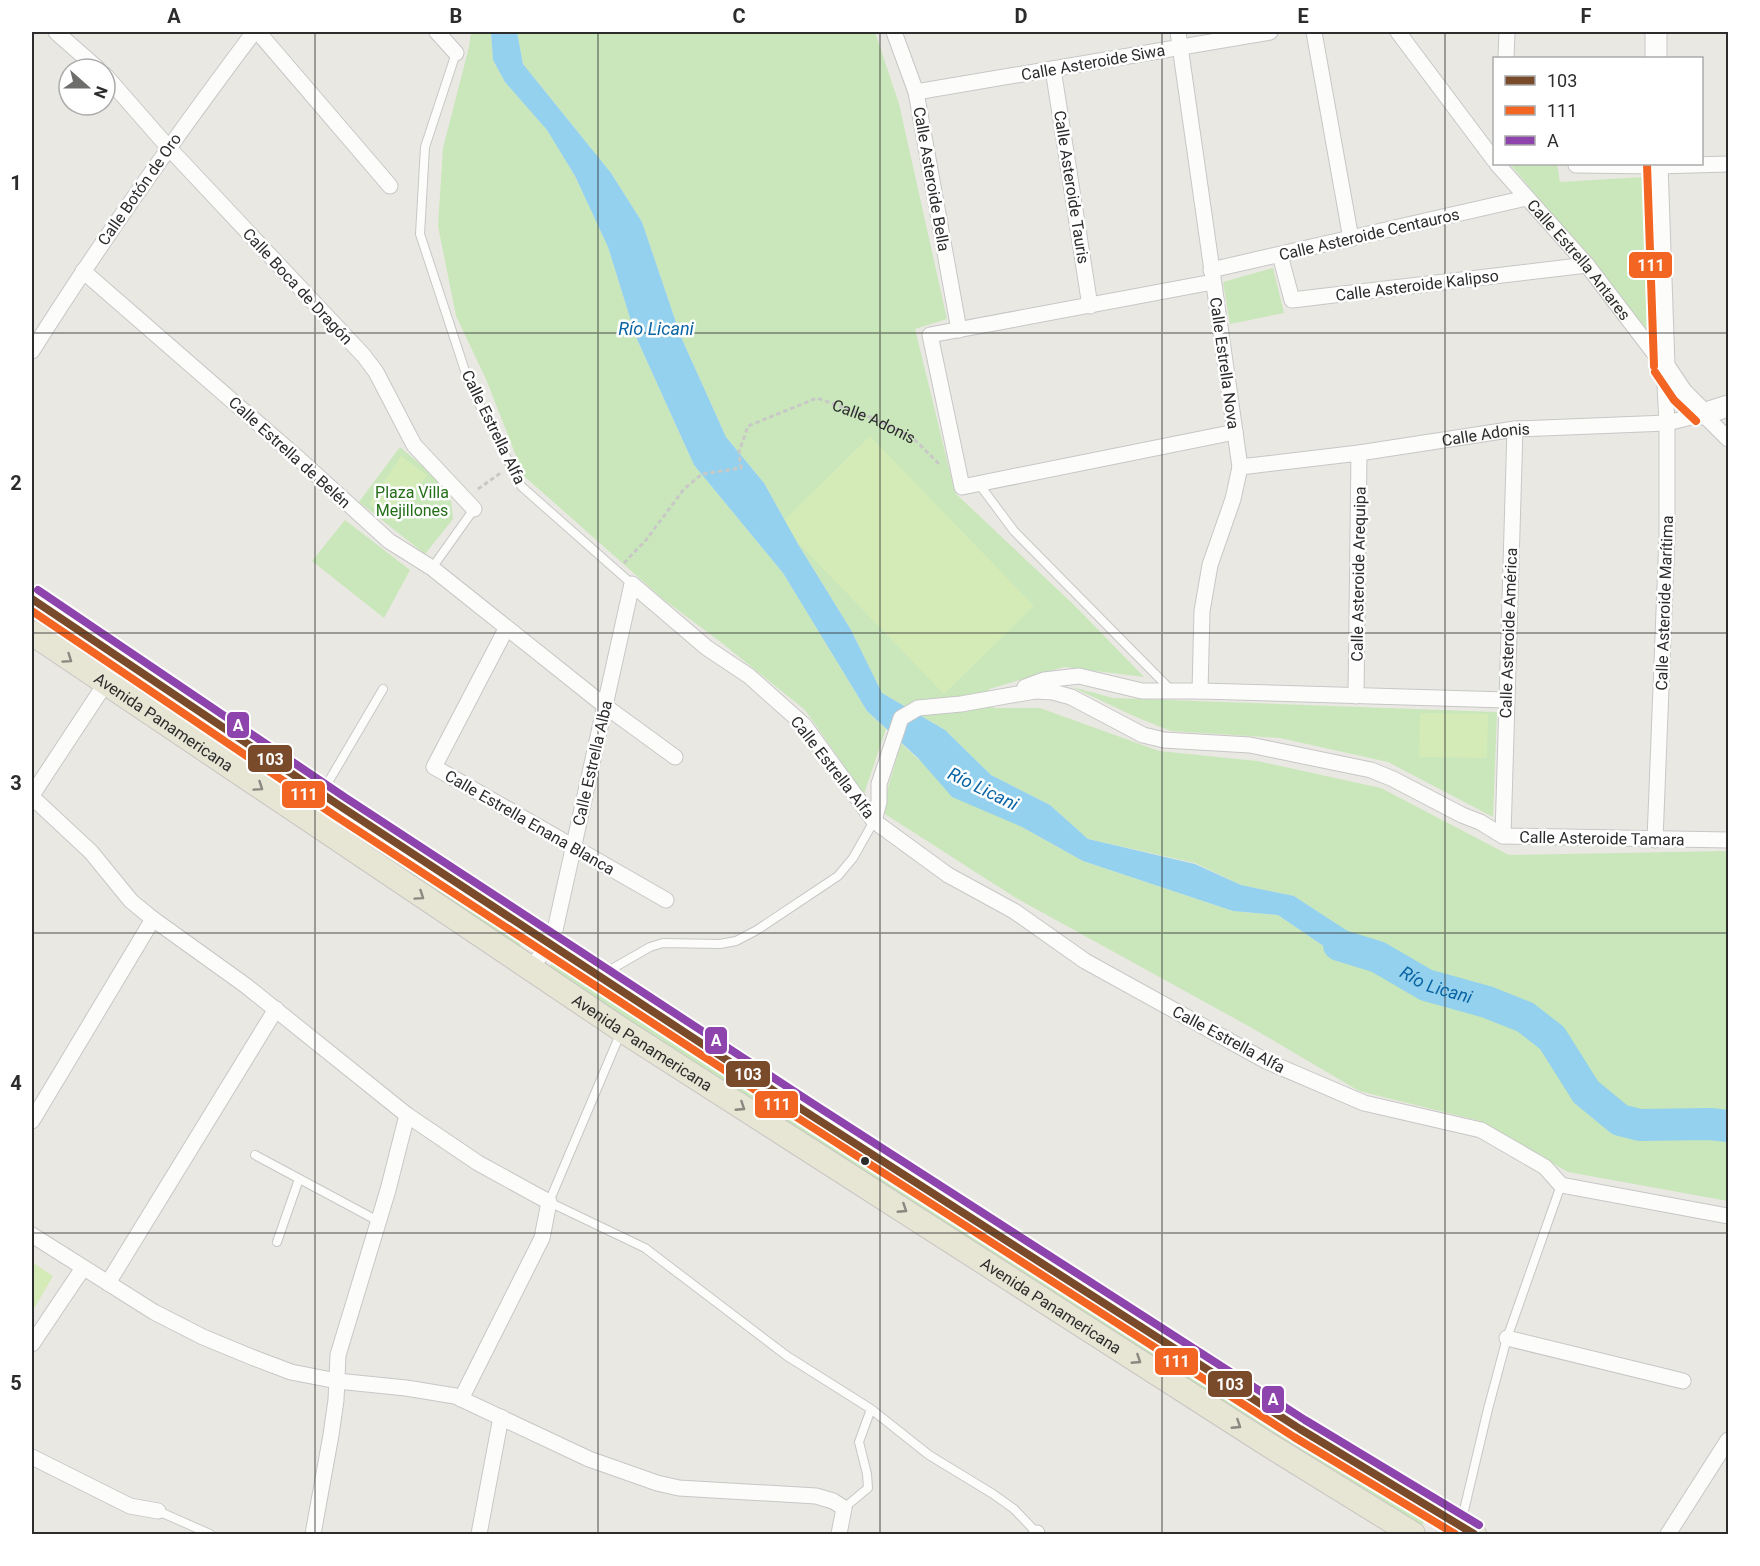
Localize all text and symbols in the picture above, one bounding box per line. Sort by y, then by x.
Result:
text: A [167,4,181,28]
text: B [450,4,462,28]
text: C [732,4,746,28]
text: D [1015,4,1028,28]
text: E [1297,4,1309,28]
text: F [1581,4,1592,28]
street label: Calle Asteroide Siwa [1020,40,1166,84]
north arrow [57,57,117,117]
legend [1493,57,1703,165]
text: 103 [1547,70,1577,91]
text: N [90,84,111,101]
text: 111 [1547,100,1577,121]
street label: Calle Asteroide Bella [909,105,954,253]
street label: Calle Asteroide Tauris [1050,109,1093,265]
street label: Calle Botón de Oro [94,130,185,249]
text: A [1547,130,1559,151]
text: 1 [10,171,22,195]
street label: Calle Estrella Antares [1523,196,1634,324]
street label: Calle Asteroide Centauros [1277,204,1461,265]
street label: Calle Boca de Dragón [239,224,356,348]
line badge: 111 [1628,251,1673,279]
text: 111 [1637,256,1665,275]
street label: Calle Asteroide Kalipso [1334,266,1500,305]
street label: Calle Estrella Nova [1206,296,1243,430]
water label: Río Licani [618,318,695,339]
street label: Calle Estrella Alfa [458,367,529,487]
street label: Calle Estrella de Belén [225,393,354,512]
street label: Calle Adonis [830,395,919,448]
street label: Calle Adonis [1440,419,1530,450]
text: 2 [10,471,22,495]
park label: Plaza Villa Mejillones [375,483,449,520]
street label: Calle Asteroide Arequipa [1347,486,1370,662]
street label: Calle Asteroide Marítima [1652,515,1677,691]
street label: Calle Asteroide América [1496,547,1521,719]
one-way arrow [62,652,73,663]
street label: Avenida Panamericana [91,669,237,776]
street label: Calle Estrella Alba [569,699,616,828]
line badge: A [226,711,250,739]
street label: Calle Estrella Alfa [787,712,878,822]
text: A [233,716,244,735]
line badge: 103 [247,744,293,773]
text: 103 [256,750,284,769]
water label: Río Licani [945,763,1022,815]
street label: Calle Estrella Enana Blanca [442,766,618,879]
text: 3 [10,771,22,795]
one-way arrow [252,780,263,791]
line badge: 111 [281,780,326,809]
text: 111 [290,785,318,804]
street label: Calle Asteroide Tamara [1519,828,1685,849]
one-way arrow [414,889,425,900]
water label: Río Licani [1397,961,1475,1008]
street label: Avenida Panamericana [568,990,716,1096]
street label: Calle Estrella Alfa [1169,1002,1288,1077]
line badge: A [704,1026,728,1055]
line badge: 103 [725,1060,771,1088]
text: 103 [734,1065,762,1084]
text: 4 [10,1071,22,1095]
line badge: 111 [754,1090,799,1119]
text: 111 [763,1095,791,1114]
one-way arrow [735,1099,746,1110]
unlabelled marker [859,1155,871,1167]
one-way arrow [896,1202,907,1213]
street label: Avenida Panamericana [977,1254,1125,1358]
line badge: 111 [1154,1347,1199,1376]
text: 111 [1162,1352,1190,1371]
one-way arrow [1130,1353,1141,1364]
line badge: 103 [1207,1370,1253,1398]
text: 5 [10,1371,22,1395]
text: 103 [1216,1375,1244,1394]
line badge: A [1261,1385,1285,1414]
text: A [1268,1390,1279,1409]
one-way arrow [1231,1418,1242,1429]

